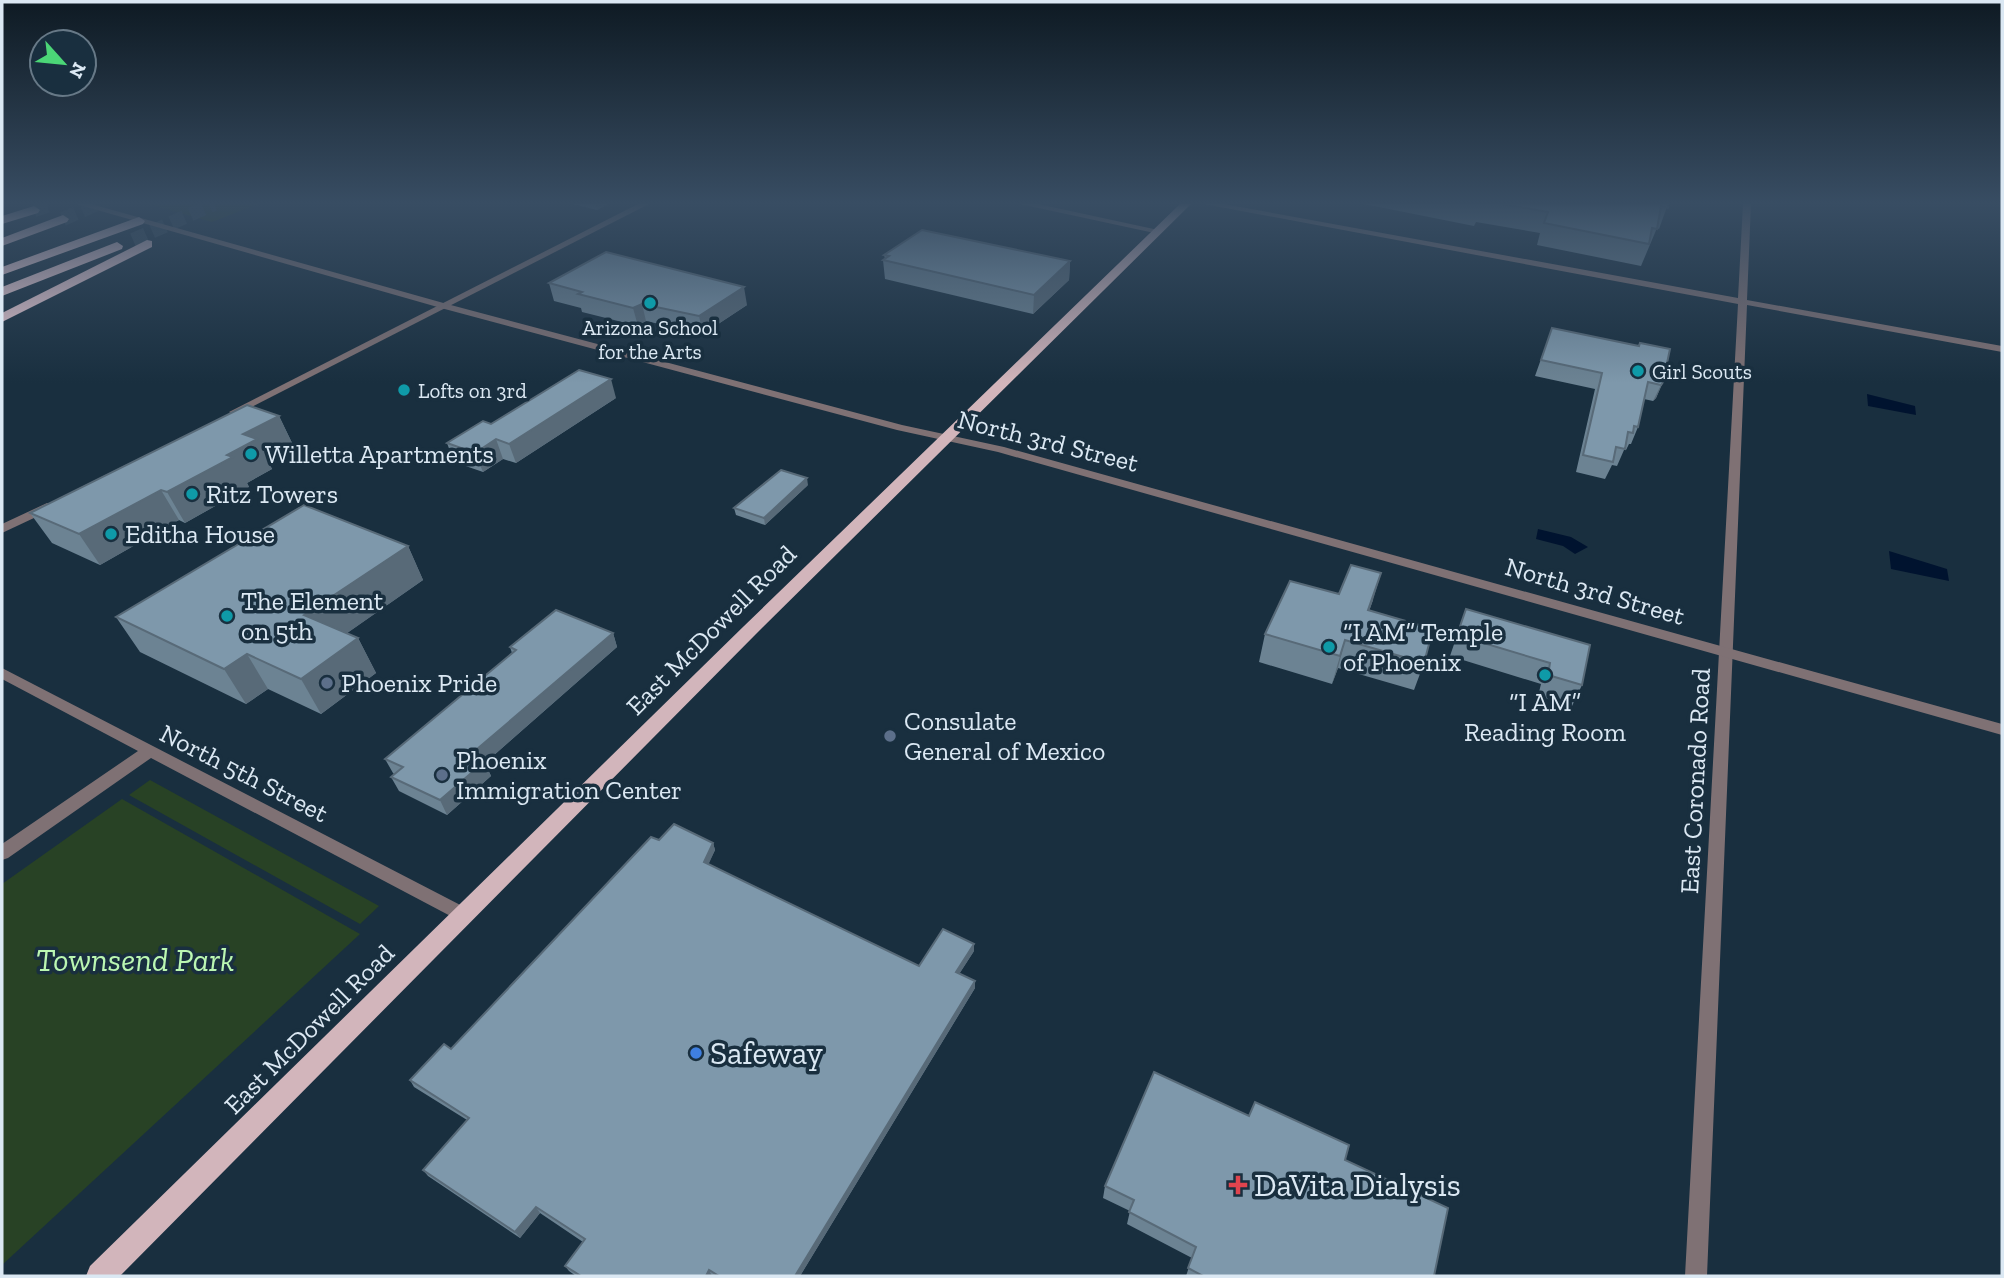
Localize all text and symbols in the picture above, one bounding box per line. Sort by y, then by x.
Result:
north arrow [28,28,98,98]
text: N [64,59,91,82]
marker: Arizona School for the Arts [642,295,658,311]
place label: Arizona School for the Arts [582,315,718,364]
place label: Girl Scouts [1652,359,1752,384]
marker: Girl Scouts [1630,363,1646,379]
place label: Lofts on 3rd [418,378,527,403]
marker: Lofts on 3rd [396,382,412,398]
street label: North 3rd Street [954,403,1142,479]
place label: Willetta Apartments [265,438,494,470]
marker: Willetta Apartments [243,446,259,462]
place label: Ritz Towers [206,478,338,510]
marker: Ritz Towers [184,486,200,502]
place label: Editha House [125,518,275,550]
marker: Editha House [103,526,119,542]
street label: East McDowell Road [619,538,803,722]
street label: North 3rd Street [1502,550,1689,632]
place label: The Element on 5th [241,585,384,647]
marker: The Element on 5th [219,608,235,624]
place label: “I AM” Temple of Phoenix [1343,616,1503,678]
marker: “I AM” Temple of Phoenix [1321,639,1337,655]
place label: Phoenix Pride [341,667,497,699]
marker: “I AM” Reading Room [1537,667,1553,683]
street label: East Coronado Road [1673,667,1717,895]
marker: Phoenix Pride [319,675,335,691]
place label: “I AM” Reading Room [1464,686,1627,748]
place label: Consulate General of Mexico [904,705,1105,767]
street label: North 5th Street [155,717,334,829]
marker: Consulate General of Mexico [882,728,898,744]
place label: Phoenix Immigration Center [456,744,682,806]
marker: Phoenix Immigration Center [434,767,450,783]
street label: East McDowell Road [217,937,401,1121]
park label: Townsend Park [36,941,234,979]
place label: Safeway [710,1034,824,1072]
marker: Safeway [688,1045,704,1061]
place label: DaVita Dialysis [1254,1166,1461,1204]
marker: DaVita Dialysis [1228,1175,1248,1195]

